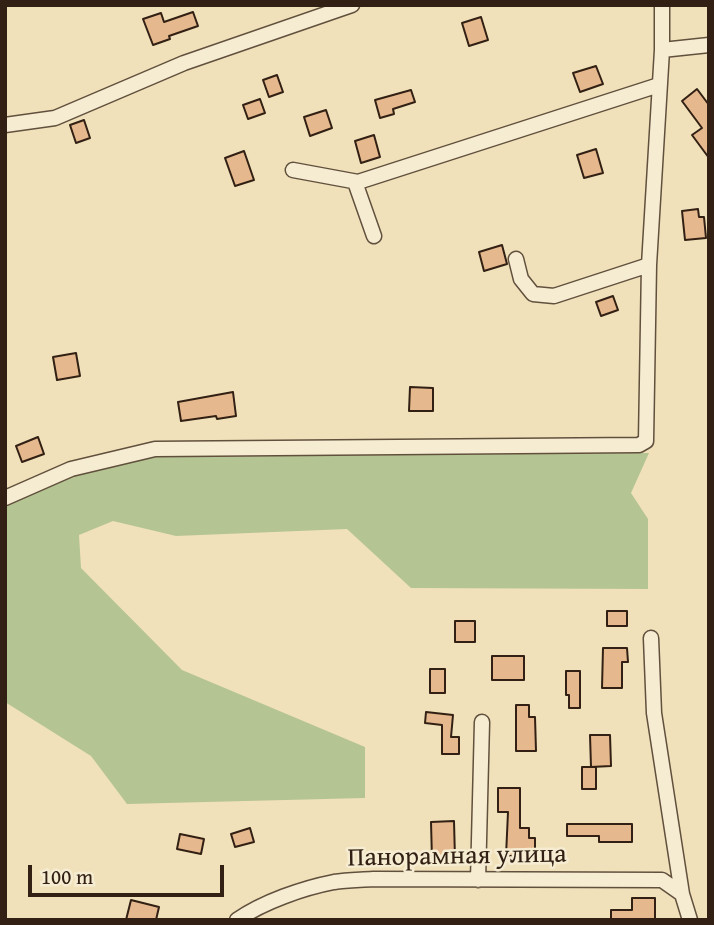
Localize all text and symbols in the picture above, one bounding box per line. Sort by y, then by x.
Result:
street label: Панорамная улица [347,839,567,875]
scale bar [32,852,228,896]
text: 100 m [41,861,93,892]

